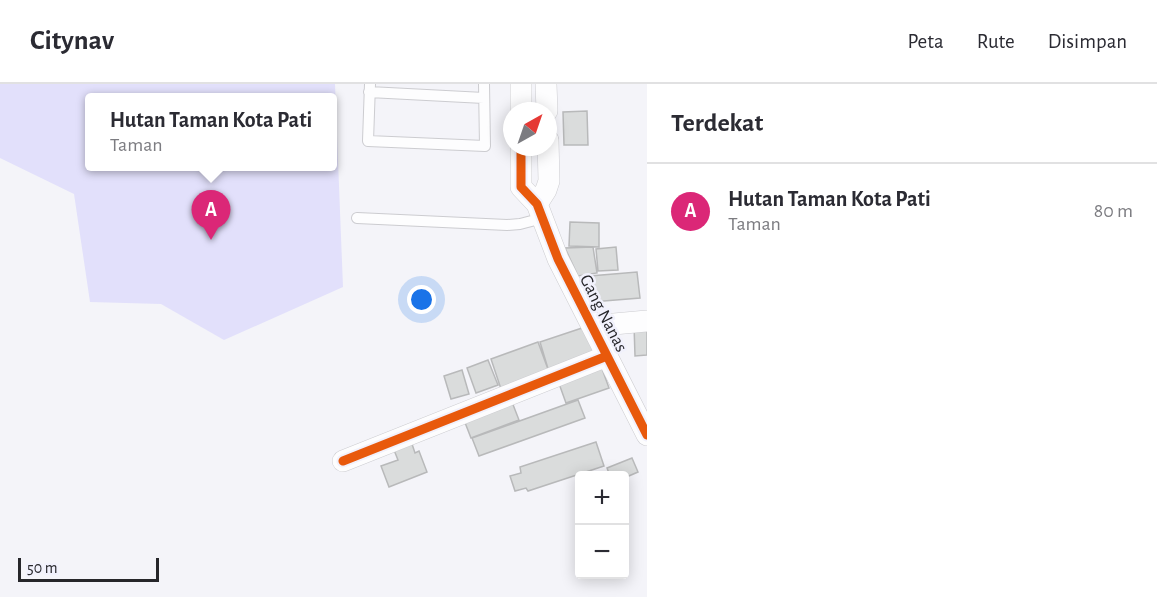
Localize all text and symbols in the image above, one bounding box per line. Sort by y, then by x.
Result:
text: Citynav [30,27,114,55]
text: Peta [908,31,944,52]
text: Rute [977,31,1015,52]
text: Disimpan [1048,31,1127,52]
popup [85,93,337,171]
north arrow [503,102,557,156]
text: Hutan Taman Kota Pati [110,109,312,131]
text: Terdekat [671,110,763,136]
text: Taman [110,135,163,155]
text: Hutan Taman Kota Pati [728,188,931,210]
pin: A [192,190,230,240]
text: A [685,201,697,221]
text: 80 m [1094,201,1133,221]
text: Taman [728,214,781,234]
street label: Gang Nanas [576,272,630,355]
your location [407,285,436,314]
map controls [575,471,629,579]
button: + [575,471,629,525]
button: − [575,525,629,579]
scale bar [18,555,159,582]
text: 50 m [27,560,58,576]

